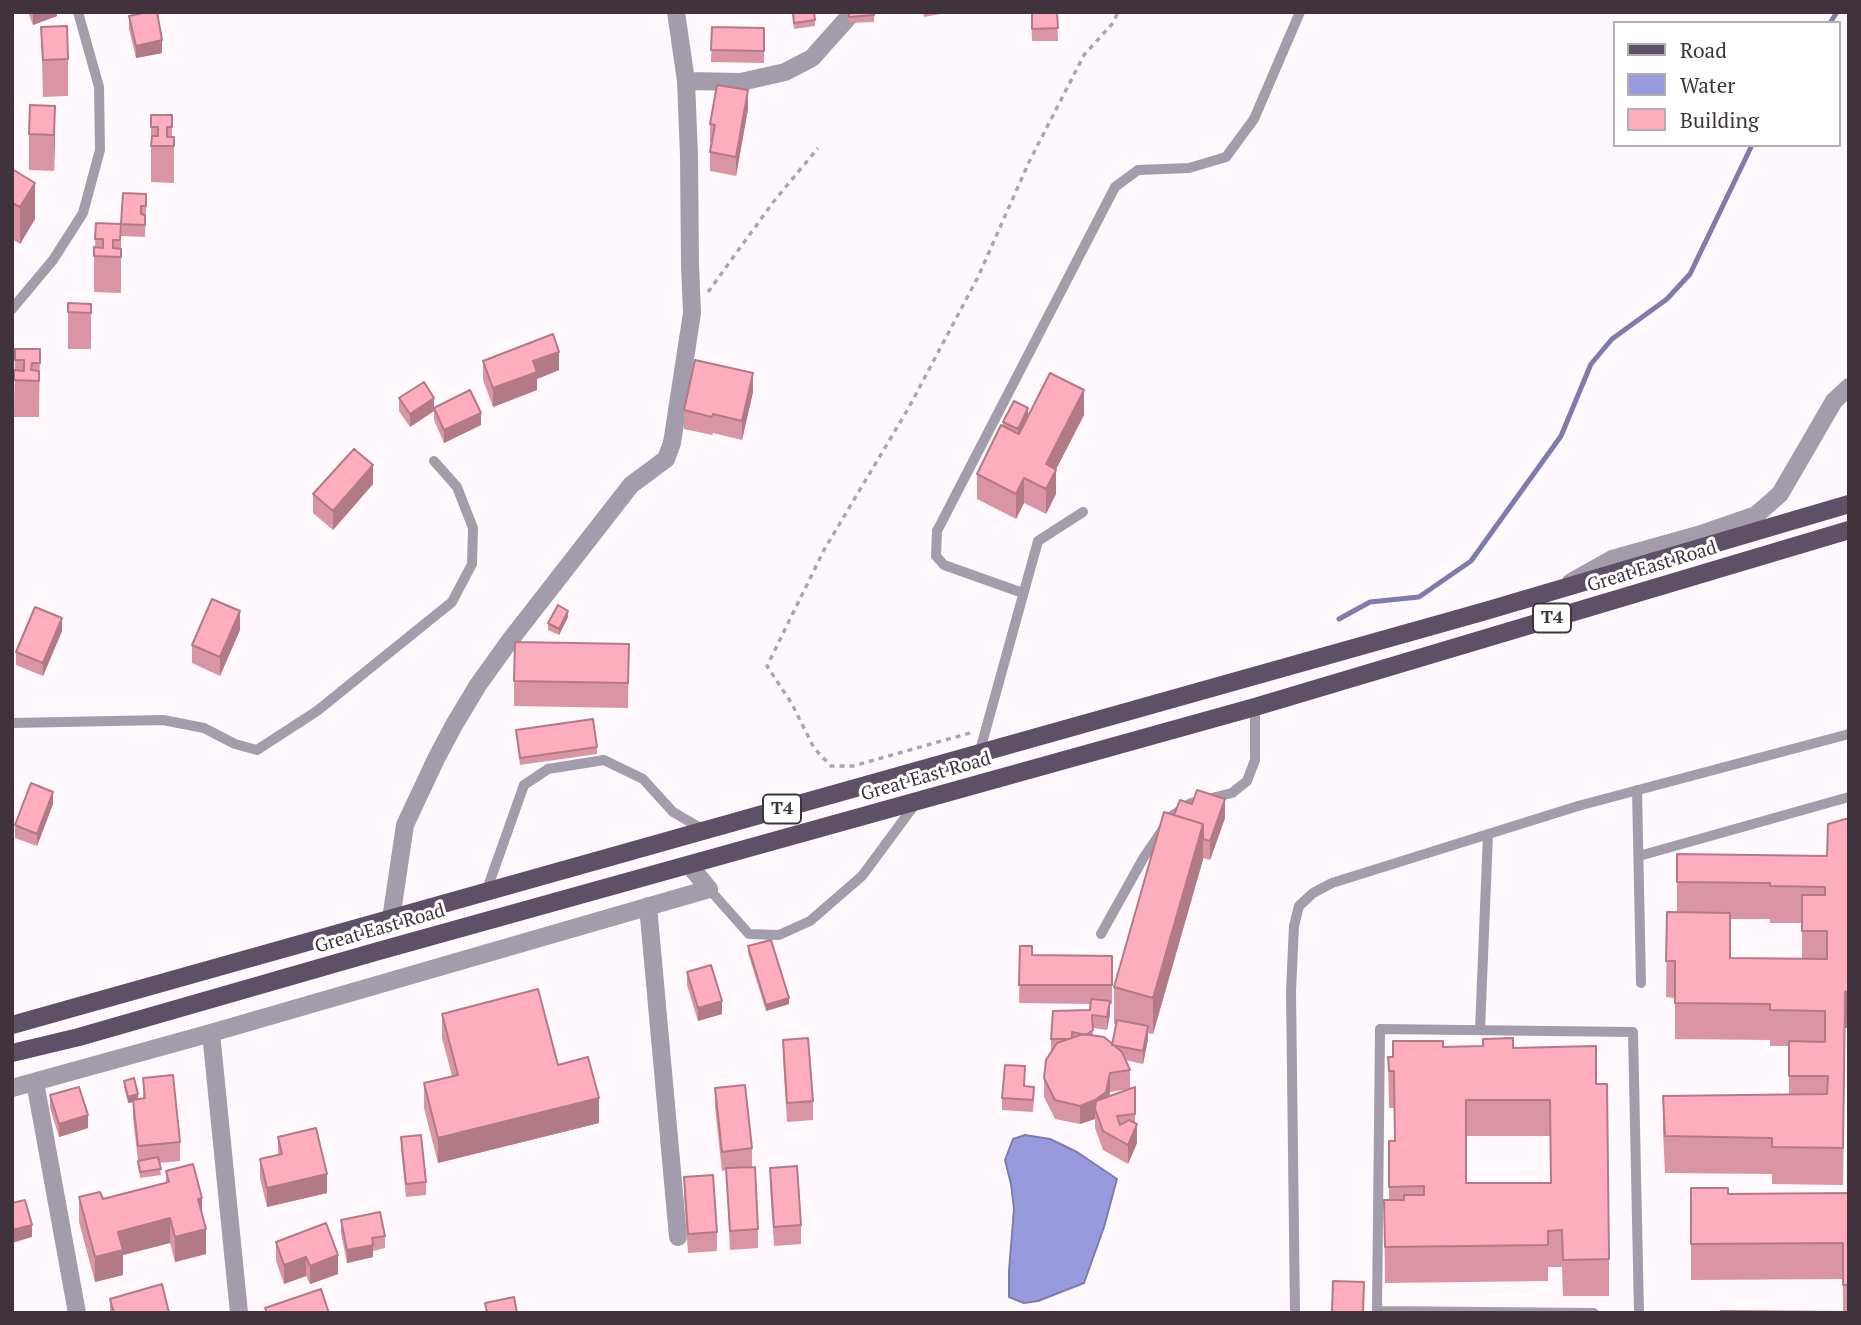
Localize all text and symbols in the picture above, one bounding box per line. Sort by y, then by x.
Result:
legend [1612,21,1840,147]
text: Road [1680,36,1727,64]
text: Water [1680,71,1735,99]
text: Building [1680,106,1759,134]
street label: Great East Road [1585,536,1719,598]
road number: T4 [1533,604,1571,632]
street label: Great East Road [858,748,994,806]
road number: T4 [763,794,801,824]
street label: Great East Road [312,900,448,958]

